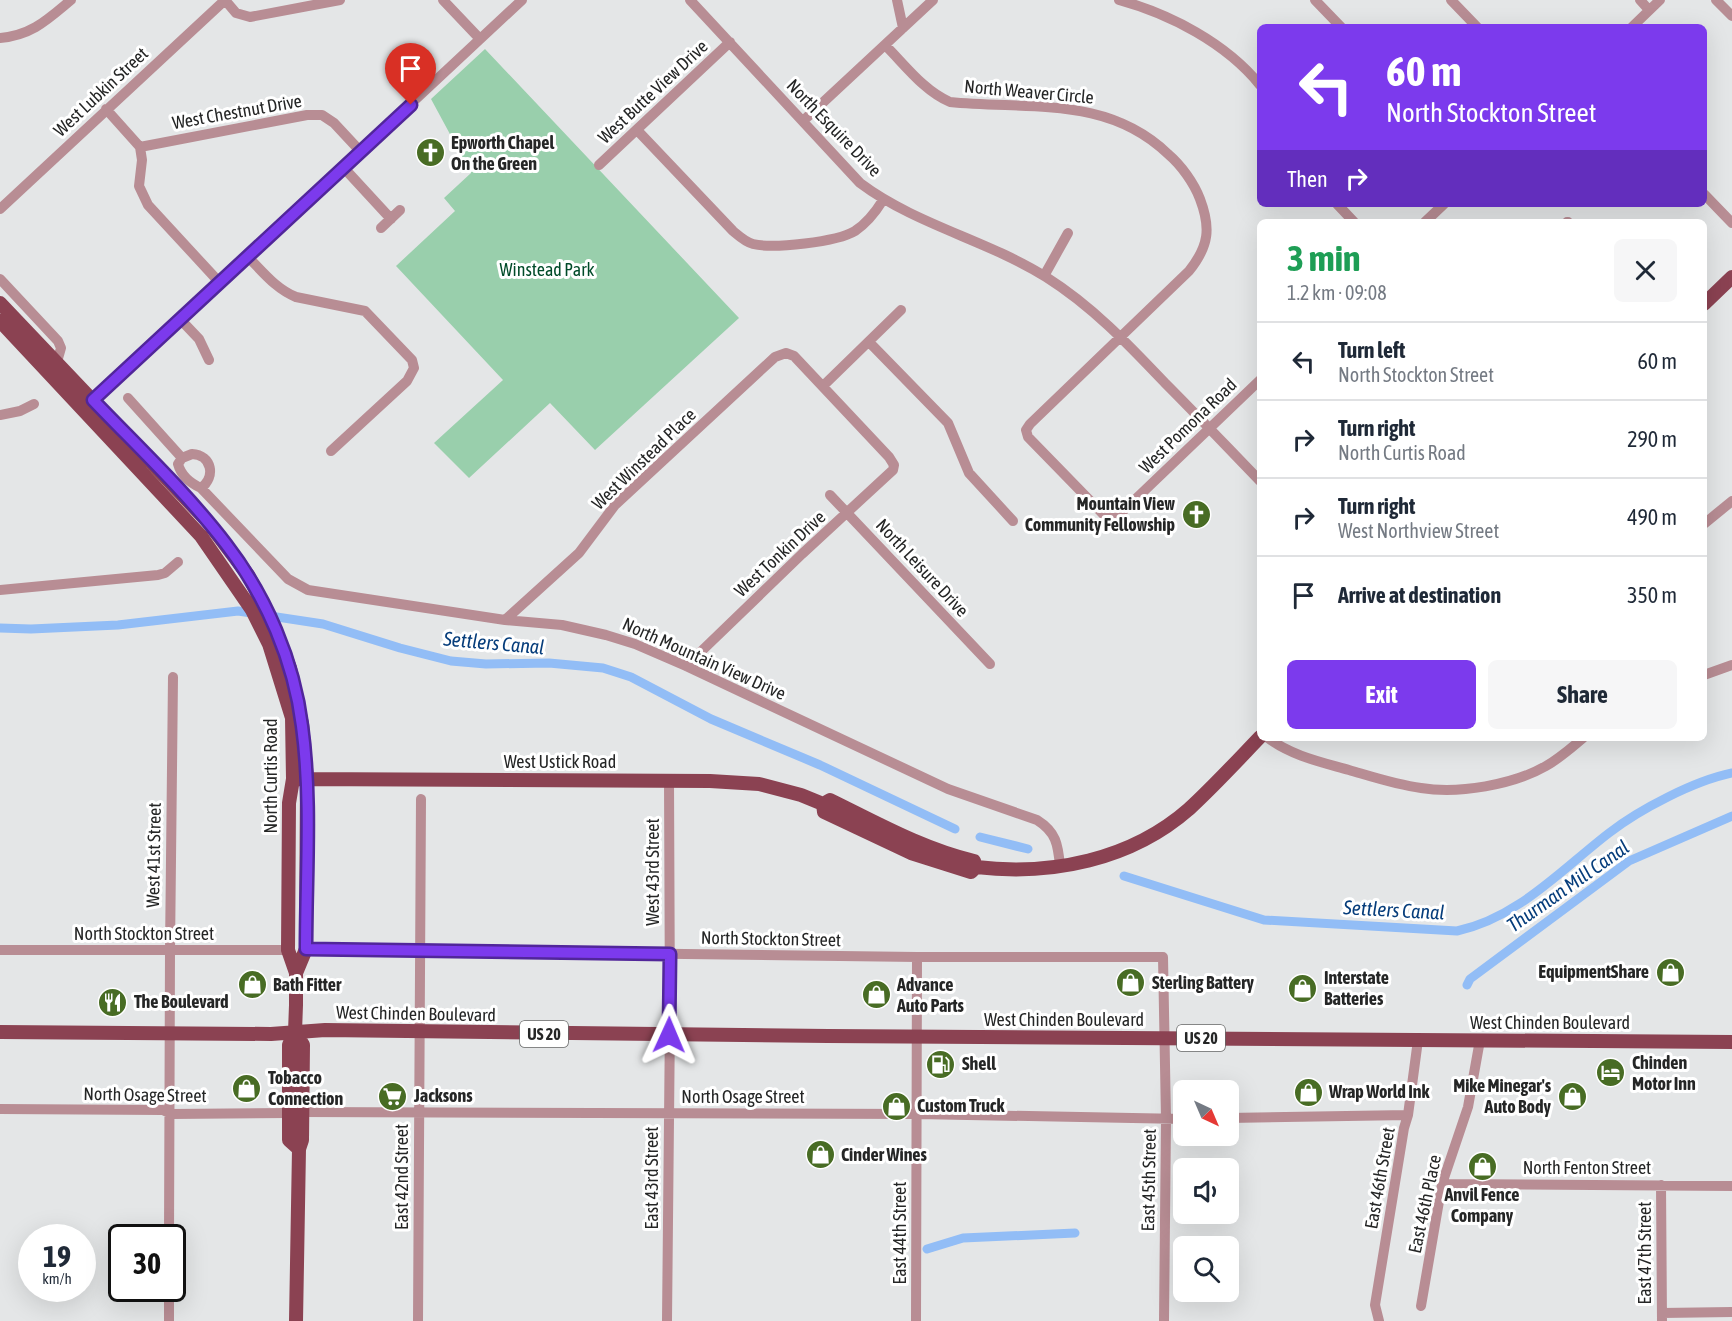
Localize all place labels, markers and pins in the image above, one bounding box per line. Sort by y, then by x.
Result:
pin [385,43,436,105]
place label: Epworth Chapel On the Green [451,132,554,174]
church icon: Epworth Chapel On the Green [414,137,446,169]
place label: Mountain View Community Fellowship [1025,493,1175,535]
church icon: Mountain View Community Fellowship [1180,498,1212,530]
shop icon: EquipmentShare [1654,956,1686,988]
place label: EquipmentShare [1538,961,1649,982]
shop icon: Sterling Battery [1115,967,1147,999]
place label: Interstate Batteries [1324,967,1389,1009]
shop icon: Bath Fitter [236,969,268,1001]
place label: Sterling Battery [1152,972,1254,993]
shop icon: Interstate Batteries [1287,972,1319,1004]
place label: Bath Fitter [273,974,342,995]
place label: Advance Auto Parts [896,974,965,1016]
shop icon: Advance Auto Parts [860,979,892,1011]
restaurant icon: The Boulevard [97,986,129,1018]
place label: The Boulevard [134,991,229,1012]
fuel station icon: Shell [925,1048,957,1080]
place label: Chinden Motor Inn [1632,1052,1696,1094]
place label: Shell [962,1053,996,1074]
hotel icon: Chinden Motor Inn [1595,1057,1627,1089]
place label: Tobacco Connection [268,1067,344,1109]
shop icon: Tobacco Connection [231,1072,263,1104]
place label: Mike Minegar's Auto Body [1453,1075,1552,1117]
shop icon: Wrap World Ink [1292,1076,1324,1108]
supermarket icon: Jacksons [377,1080,409,1112]
shop icon: Mike Minegar's Auto Body [1556,1080,1588,1112]
place label: Wrap World Ink [1328,1081,1431,1102]
place label: Jacksons [413,1085,473,1106]
shop icon: Custom Truck [880,1090,912,1122]
place label: Custom Truck [917,1095,1006,1116]
shop icon: Cinder Wines [804,1139,836,1171]
place label: Cinder Wines [841,1144,928,1165]
shop icon: Anvil Fence Company [1466,1150,1498,1182]
place label: Anvil Fence Company [1444,1184,1519,1226]

